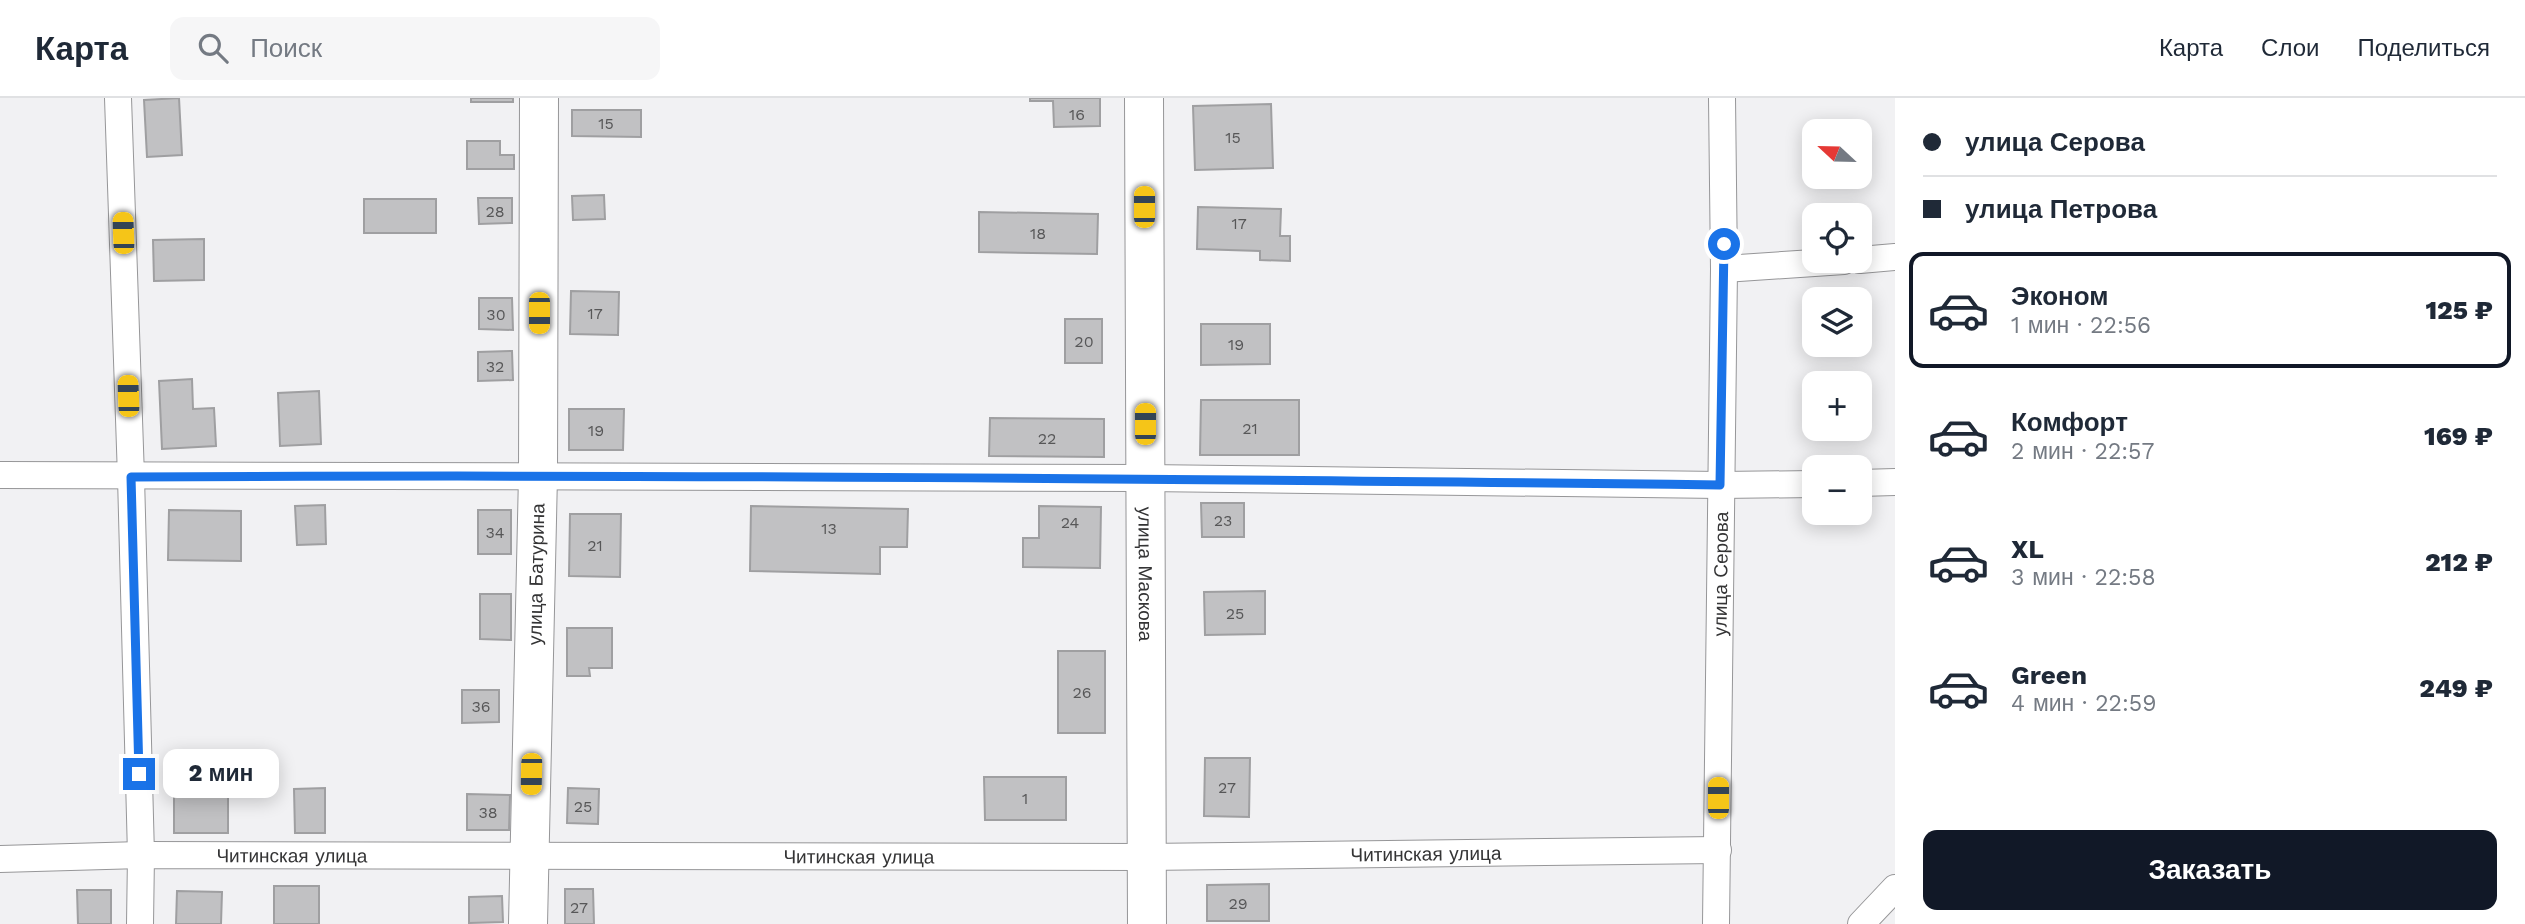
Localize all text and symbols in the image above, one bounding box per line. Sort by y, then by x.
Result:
search box [170,17,660,80]
text: Карта [35,29,128,68]
icon: search [194,29,232,67]
text: Поиск [250,33,322,63]
text: Карта [2159,34,2223,62]
text: Слои [2261,34,2319,62]
text: Поделиться [2357,34,2490,62]
house number: 16 [1069,105,1085,124]
house number: 15 [598,114,614,133]
north arrow [1802,119,1872,189]
map controls [1802,119,1872,525]
text: улица Серова [1965,127,2145,157]
house number: 15 [1225,128,1241,147]
car [1134,186,1155,228]
text: улица Петрова [1965,194,2157,224]
house number: 28 [485,202,505,221]
button: locate [1802,203,1872,273]
car [112,212,135,254]
house number: 17 [1231,214,1247,233]
house number: 18 [1030,224,1046,243]
route start [1708,228,1740,260]
icon: car [1927,279,1990,342]
text: Эконом [2011,281,2109,311]
button: layers [1802,287,1872,357]
car [529,292,550,334]
text: 125 ₽ [2425,295,2493,325]
house number: 17 [587,304,603,323]
house number: 30 [486,305,506,324]
text: 1 мин · 22:56 [2011,312,2151,339]
house number: 20 [1074,332,1094,351]
house number: 19 [1228,335,1244,354]
house number: 32 [486,357,504,376]
button: + [1802,371,1872,441]
car [117,375,140,417]
car [1135,403,1156,445]
icon: car [1927,405,1990,468]
text: Комфорт [2011,407,2128,437]
house number: 21 [1242,419,1258,438]
house number: 19 [588,421,604,440]
text: 169 ₽ [2424,421,2493,451]
house number: 22 [1038,429,1056,448]
text: 2 мин · 22:57 [2011,438,2154,465]
button: − [1802,455,1872,525]
street label: улица Батурина [523,502,549,645]
street label: улица Маскова [1134,507,1157,642]
house number: 23 [1214,511,1232,530]
street label: улица Серова [1708,511,1733,637]
house number: 24 [1061,513,1080,532]
house number: 13 [821,519,837,538]
house number: 34 [485,523,505,542]
icon: car [1927,531,1990,594]
text: XL [2011,534,2044,564]
house number: 21 [587,536,603,555]
text: 212 ₽ [2425,547,2493,577]
text: 3 мин · 22:58 [2011,564,2156,591]
house number: 25 [1226,604,1244,623]
icon: car [1927,657,1990,720]
text: Green [2011,660,2087,690]
text: 249 ₽ [2419,673,2493,703]
house number: 26 [1072,683,1092,702]
text: 4 мин · 22:59 [2011,690,2156,717]
house number: 36 [471,697,491,716]
callout: 2 мин [164,750,279,798]
car [521,753,542,795]
route end [123,758,155,790]
text: 2 мин [188,760,254,787]
car [1708,777,1729,819]
house number: 27 [1218,778,1236,797]
house number: 1 [1022,789,1028,808]
house number: 25 [574,797,592,816]
house number: 38 [478,803,498,822]
button: Заказать [1923,830,2497,910]
street label: Читинская улица [1350,841,1502,866]
street label: Читинская улица [216,844,368,867]
street label: Читинская улица [783,845,935,868]
house number: 29 [1228,894,1248,913]
house number: 27 [570,898,588,917]

